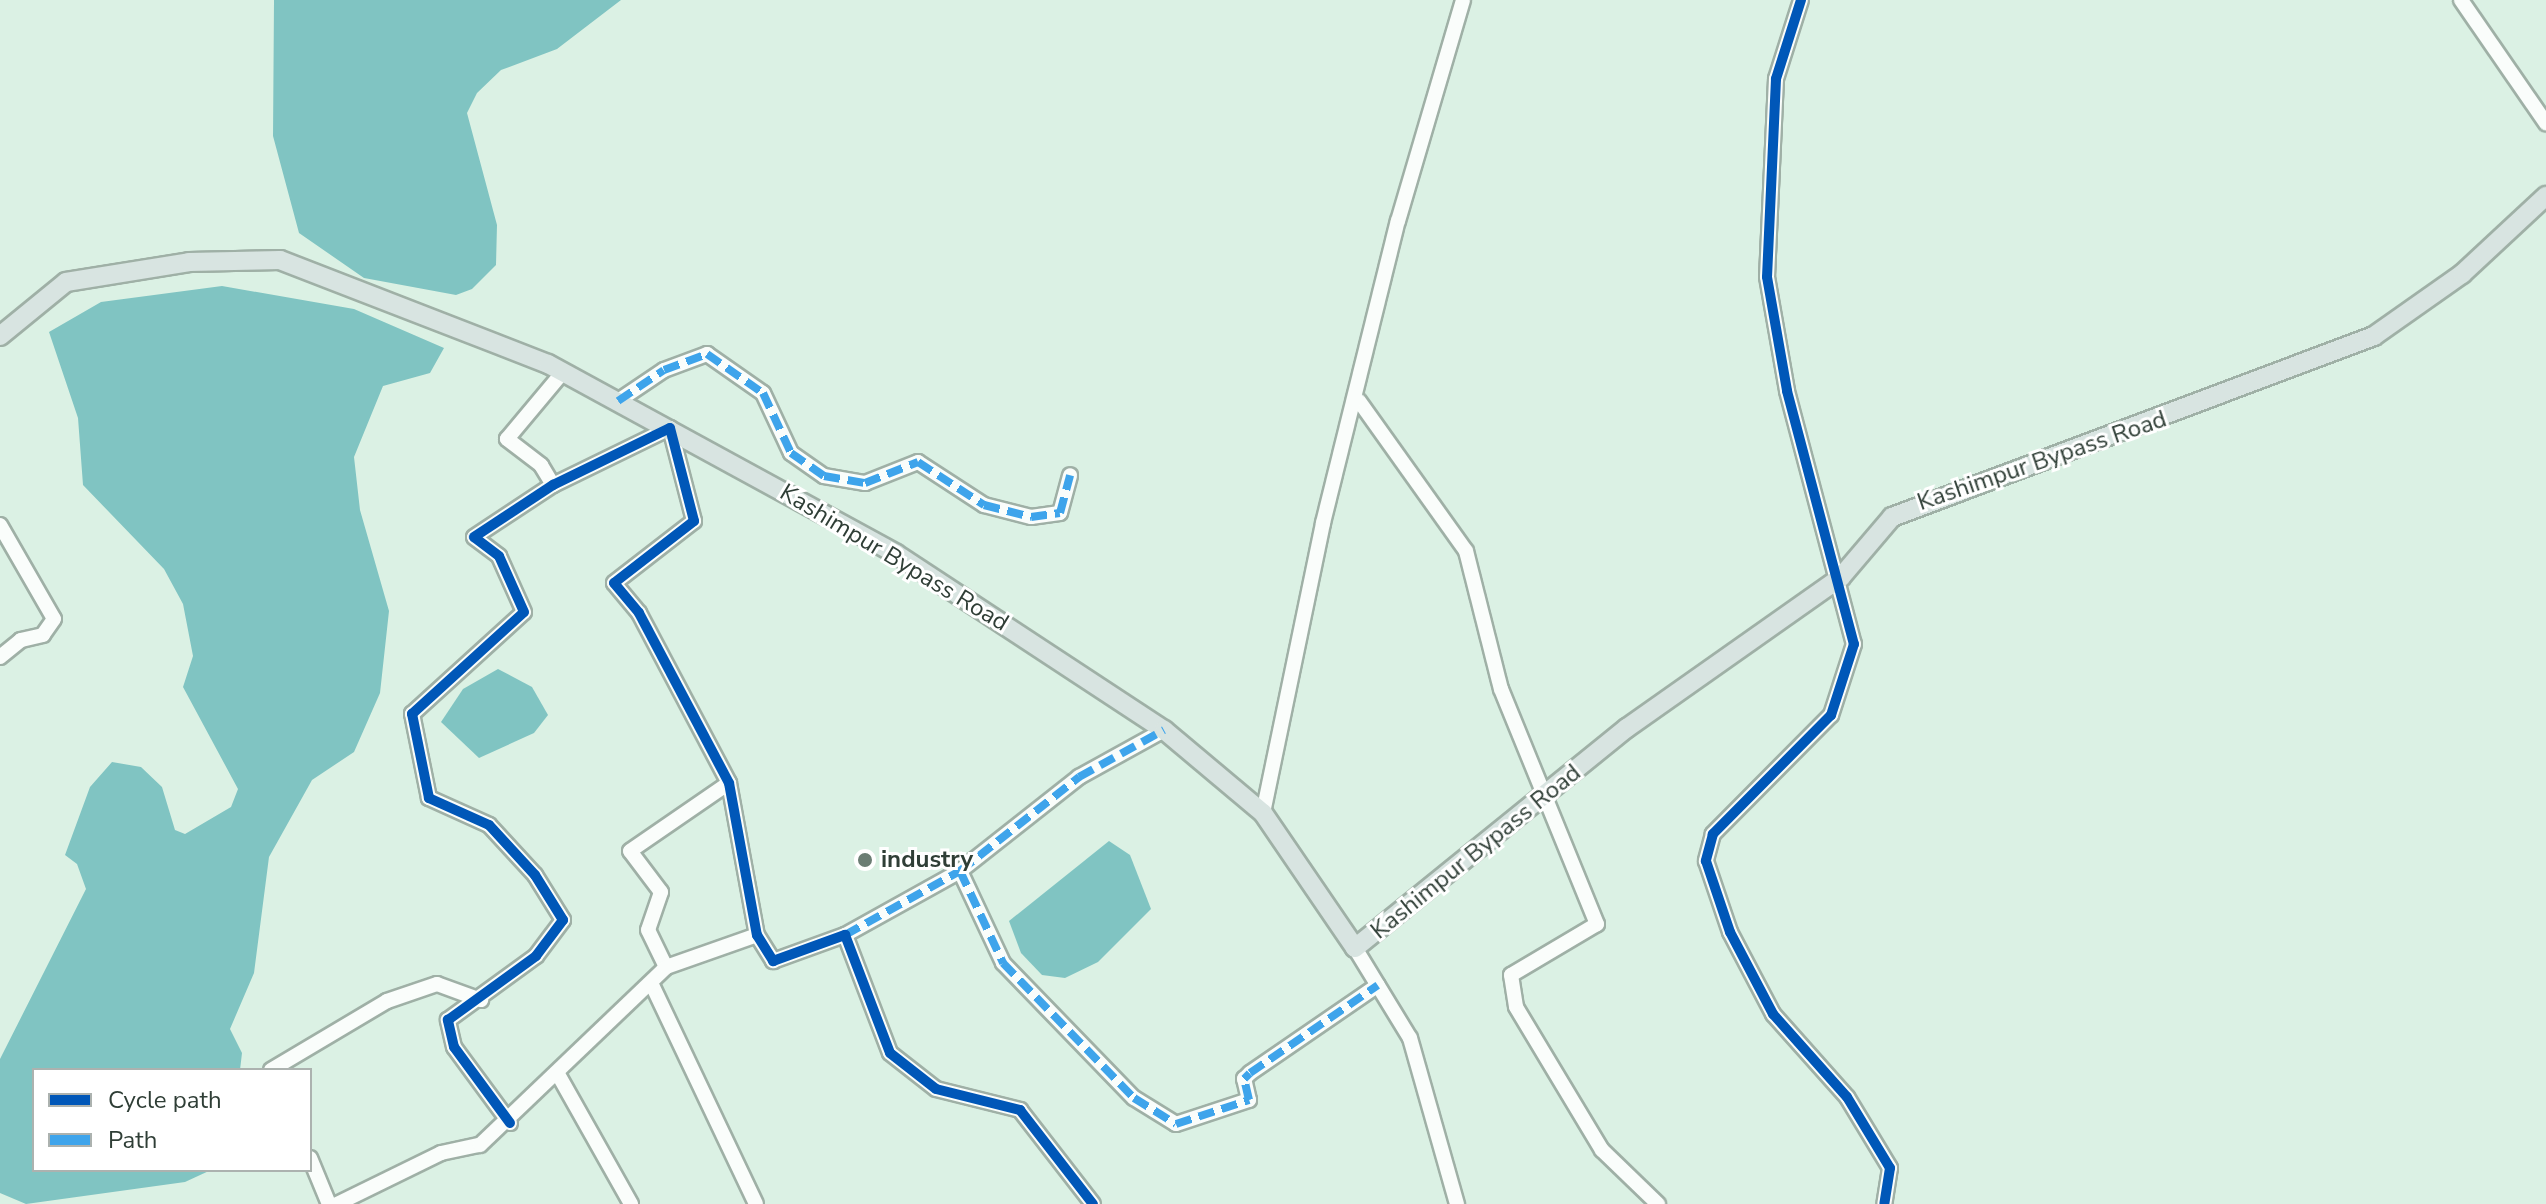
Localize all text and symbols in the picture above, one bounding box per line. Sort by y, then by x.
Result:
street label: Kashimpur Bypass Road [1914,405,2170,517]
street label: Kashimpur Bypass Road [774,478,1014,638]
street label: Kashimpur Bypass Road [1365,758,1587,946]
place label: industry [881,846,973,874]
marker: industry [856,851,874,869]
legend [32,1068,312,1172]
text: Cycle path [108,1084,222,1116]
text: Path [108,1124,157,1156]

